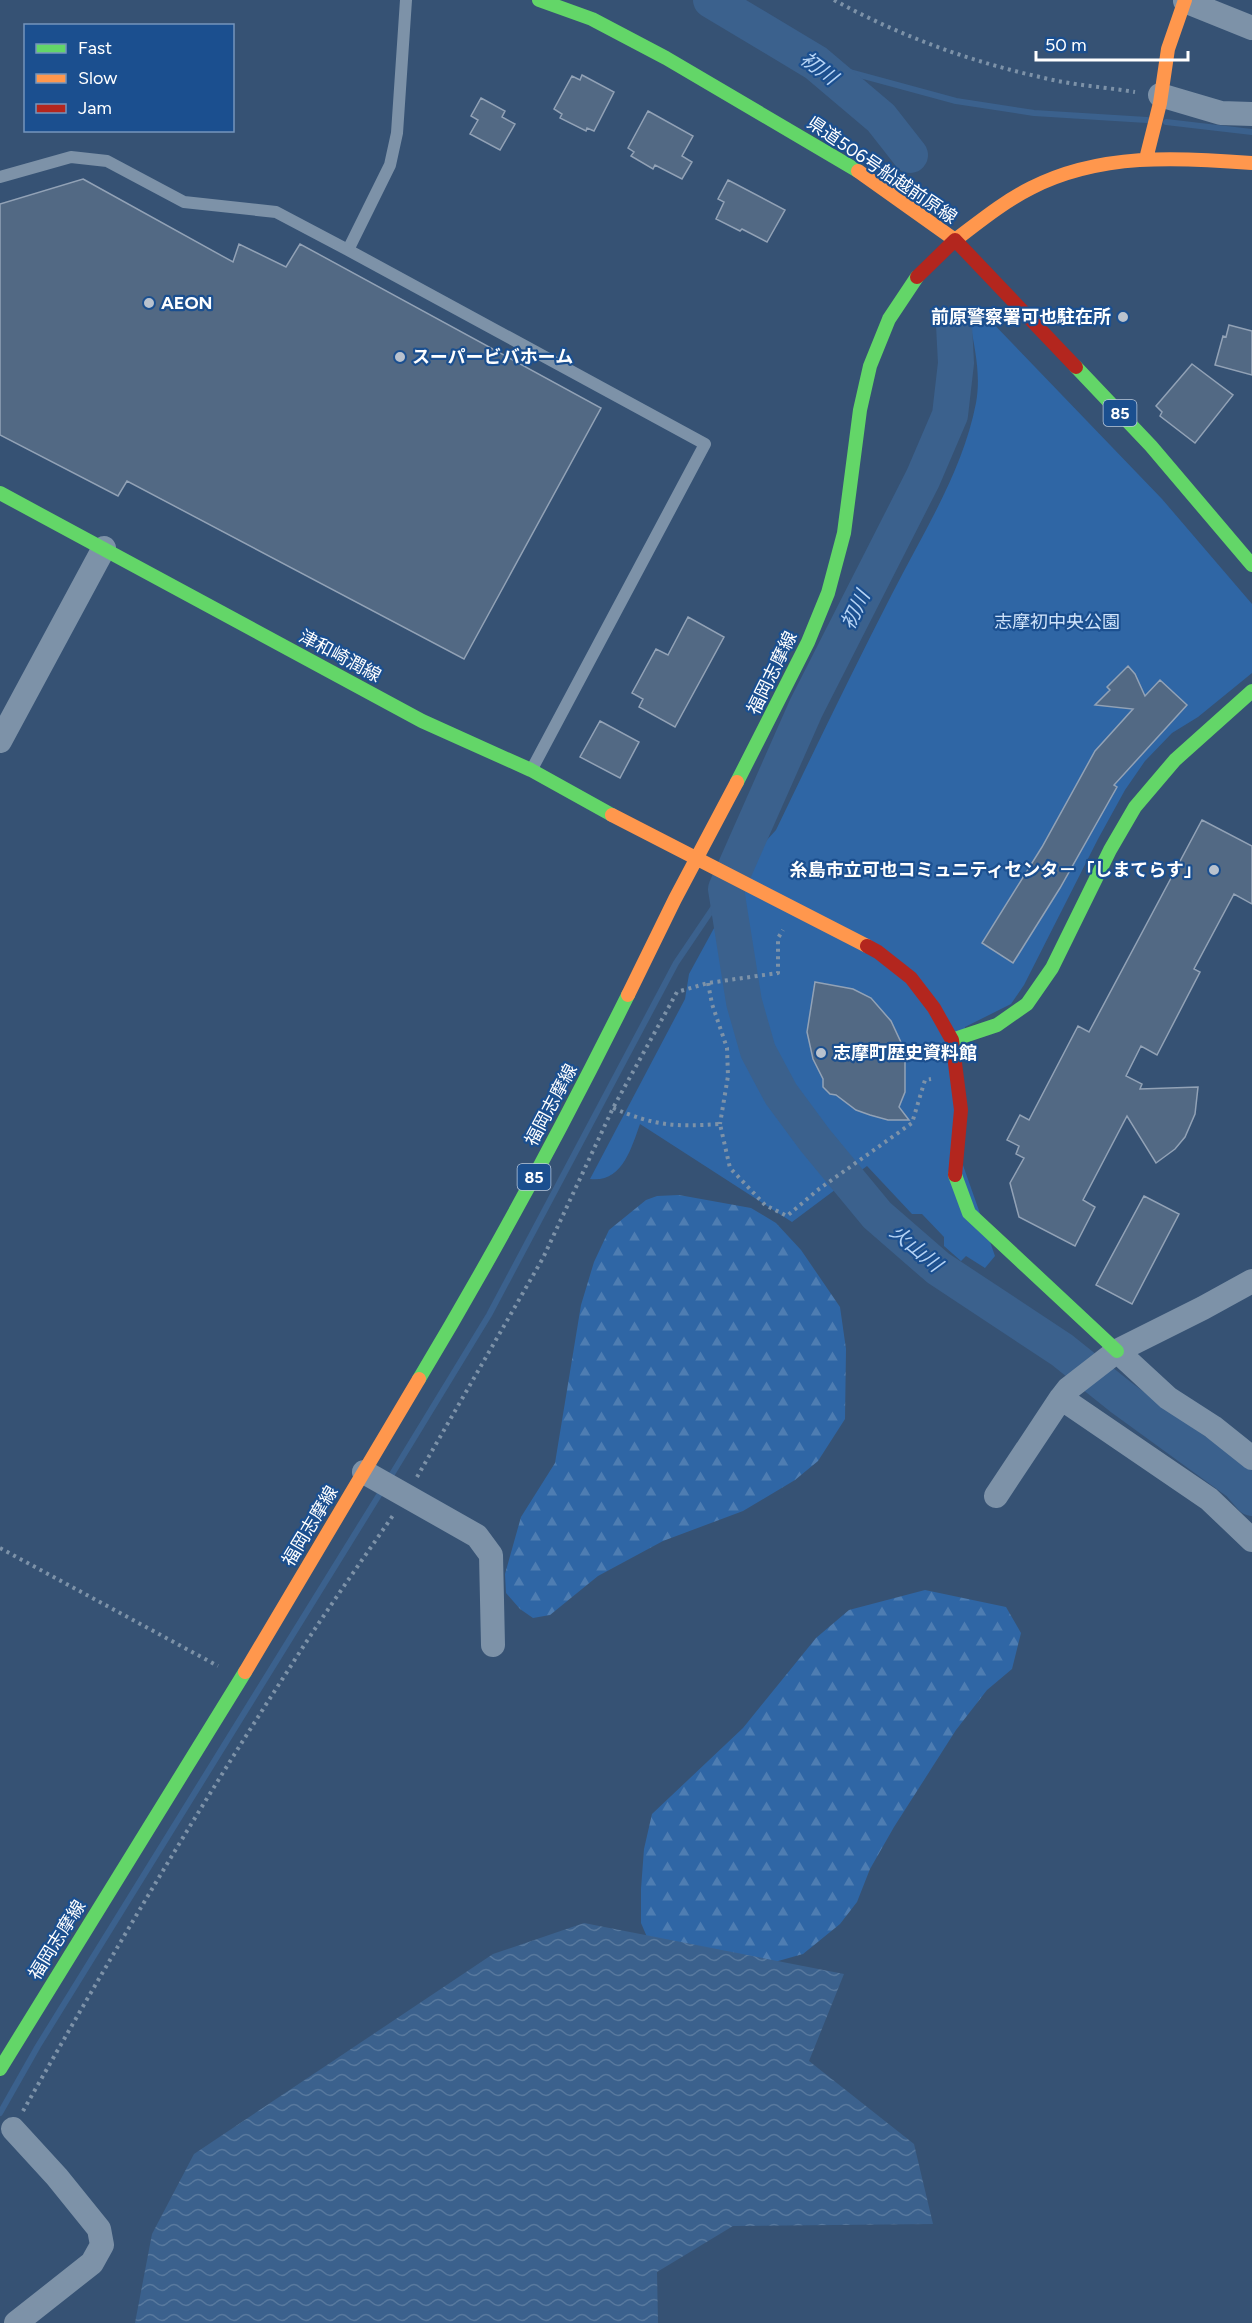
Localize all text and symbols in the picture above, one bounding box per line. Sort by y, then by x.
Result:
legend [24,24,234,132]
scale bar [1036,24,1188,62]
text: 50 m [1045,34,1087,56]
text: Fast [78,37,112,59]
water label: 初川 [796,46,844,91]
text: Slow [78,67,117,89]
text: Jam [78,97,112,119]
street label: 県道506号船越前原線 [803,112,961,228]
place label: AEON [161,292,213,314]
marker: AEON [142,296,156,310]
place label: 前原警察署可也駐在所 [931,306,1111,328]
marker: 前原警察署可也駐在所 [1116,310,1130,324]
place label: スーパービバホーム [412,346,573,368]
marker: スーパービバホーム [393,350,407,364]
road number: 85 [1104,400,1136,426]
water label: 初川 [835,585,875,633]
park label: 志摩初中央公園 [994,611,1120,633]
street label: 津和崎潤線 [295,625,385,687]
street label: 福岡志摩線 [742,628,802,718]
place label: 糸島市立可也コミュニティセンタ－「しまてらす」 [789,859,1202,881]
marker: 糸島市立可也コミュニティセンタ－「しまてらす」 [1207,863,1221,877]
place label: 志摩町歴史資料館 [833,1042,977,1064]
marker: 志摩町歴史資料館 [814,1046,828,1060]
street label: 福岡志摩線 [520,1060,582,1150]
road number: 85 [518,1164,550,1190]
water label: 火山川 [885,1220,948,1278]
street label: 福岡志摩線 [277,1482,343,1570]
street label: 福岡志摩線 [24,1896,90,1984]

